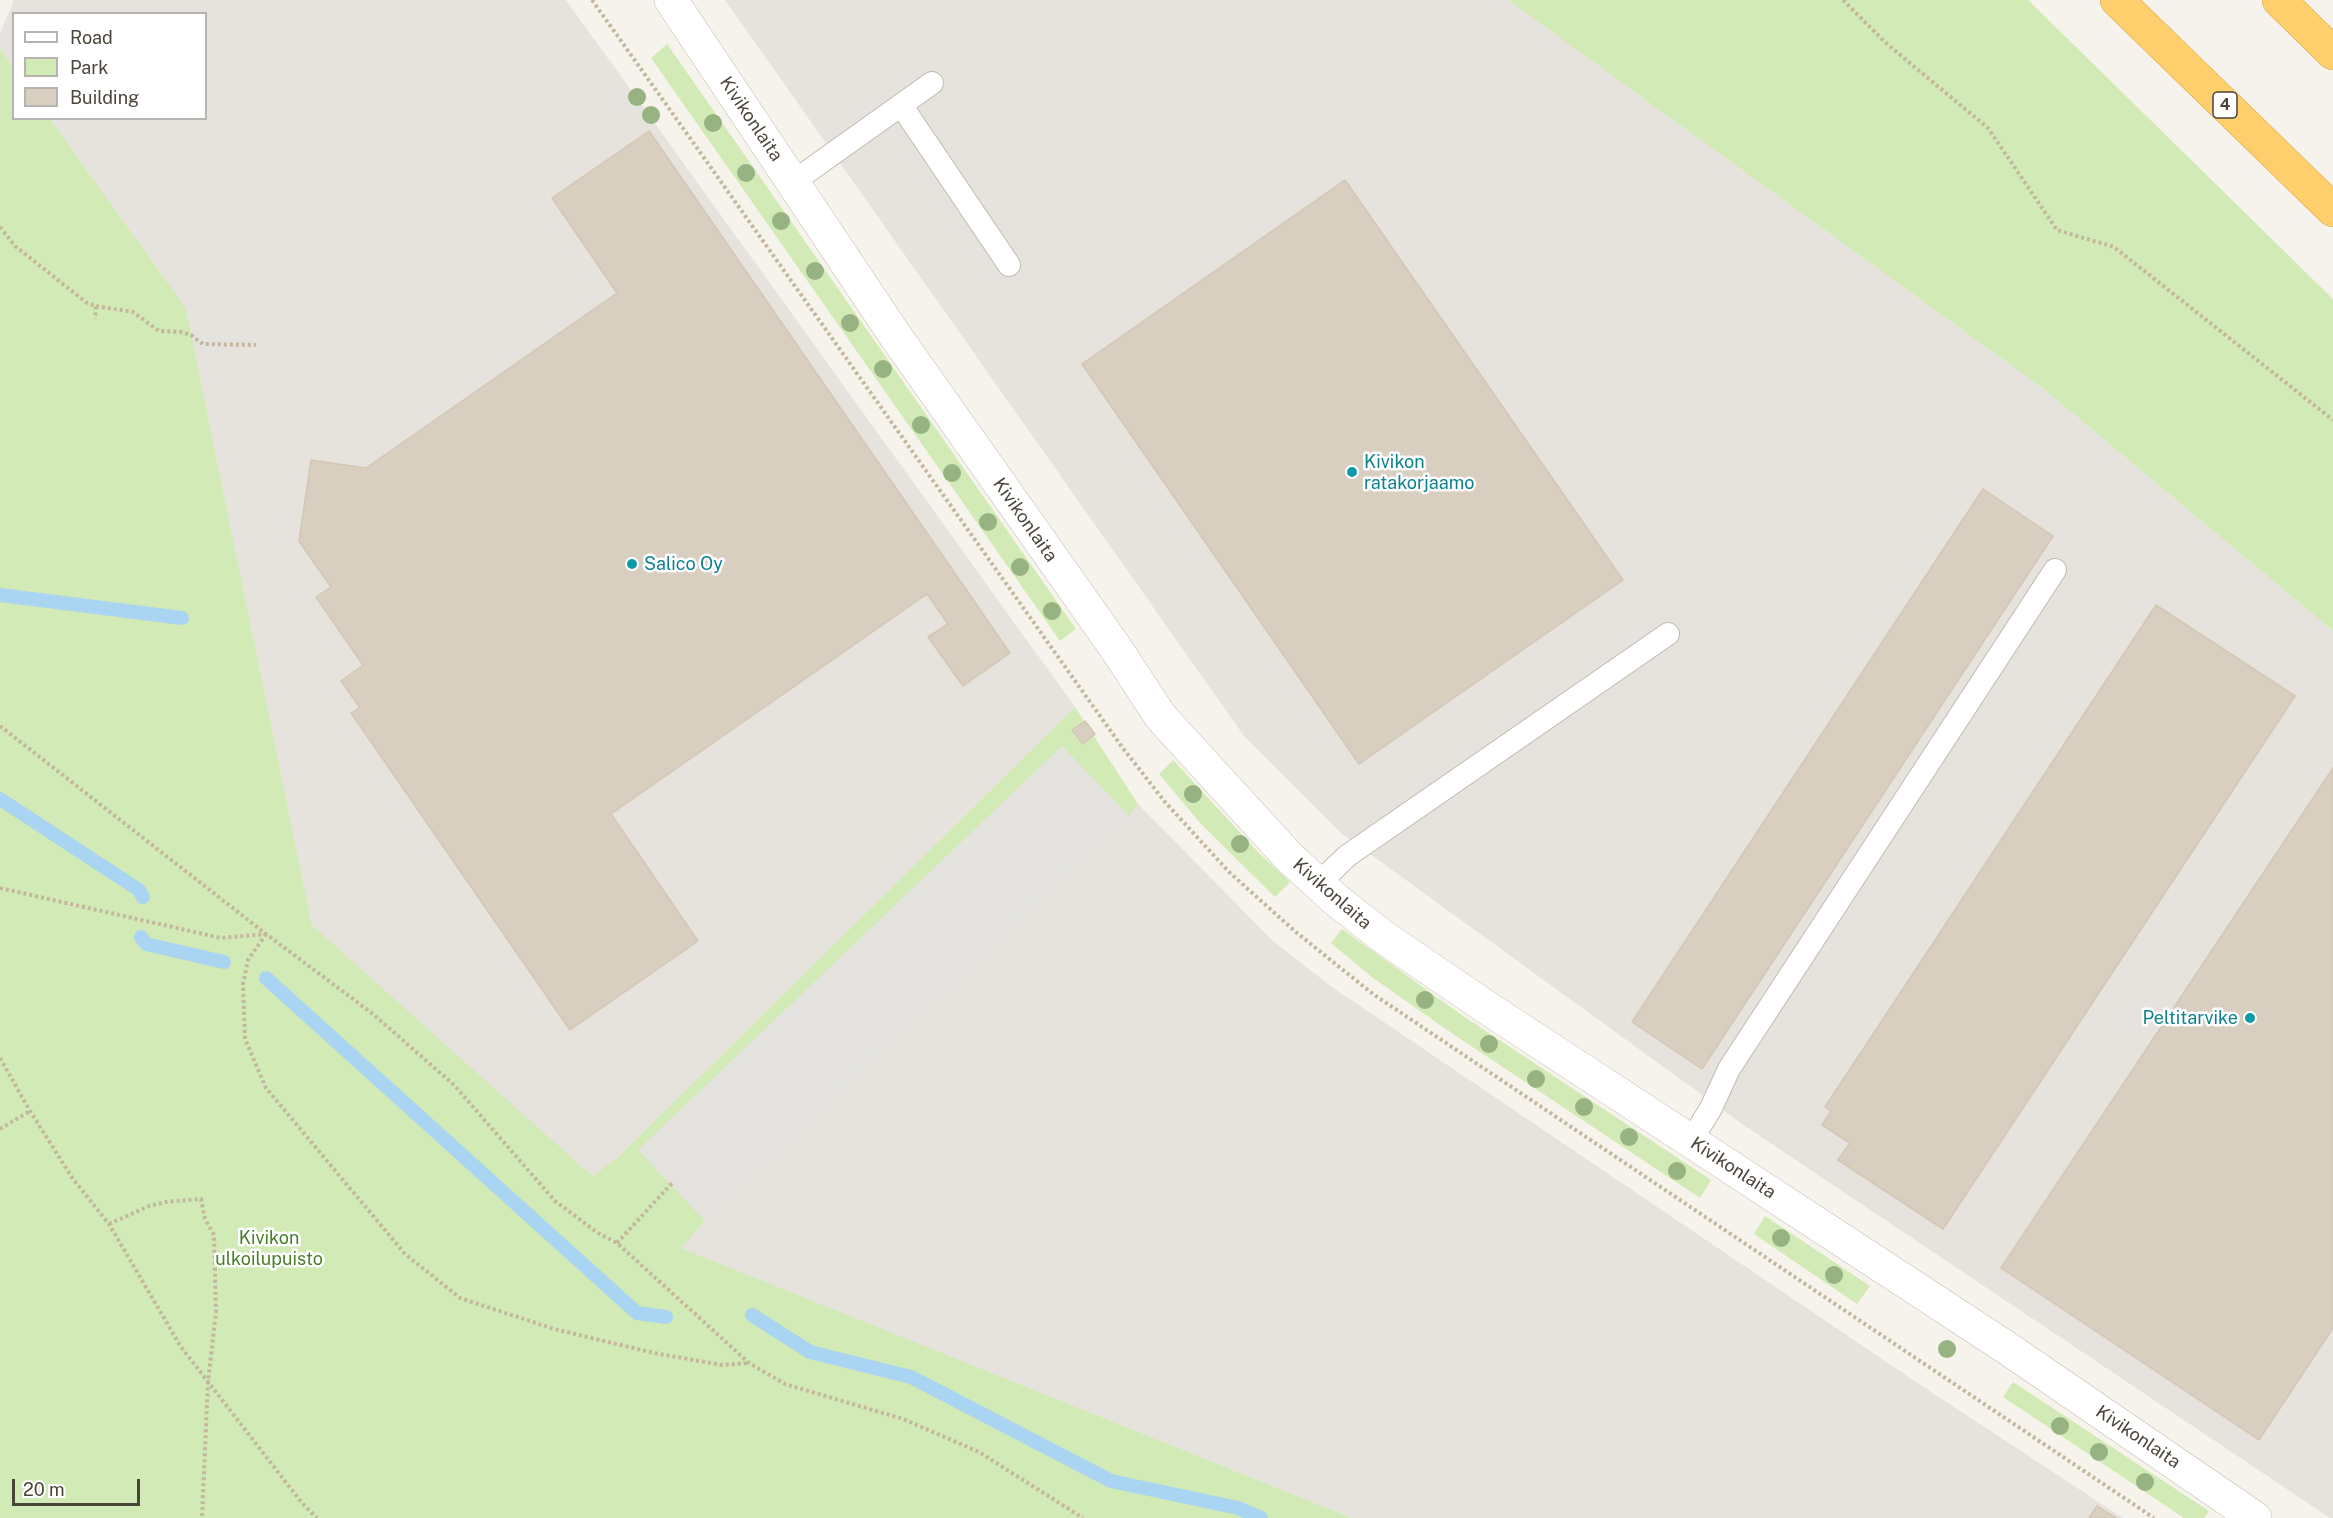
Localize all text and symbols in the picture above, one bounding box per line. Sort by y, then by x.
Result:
legend [12,12,207,120]
text: Road [70,27,113,48]
text: Park [70,57,108,78]
street label: Kivikonlaita [715,73,787,165]
text: Building [70,87,139,108]
road number: 4 [2213,92,2237,118]
place label: Kivikon ratakorjaamo [1364,451,1474,494]
marker: Kivikon ratakorjaamo [1345,465,1359,479]
street label: Kivikonlaita [988,474,1062,566]
place label: Salico Oy [644,553,723,575]
marker: Salico Oy [625,557,639,571]
street label: Kivikonlaita [1288,854,1376,934]
place label: Peltitarvike [2143,1007,2238,1029]
marker: Peltitarvike [2243,1011,2257,1025]
street label: Kivikonlaita [1686,1132,1780,1204]
park label: Kivikon ulkoilupuisto [215,1227,323,1270]
street label: Kivikonlaita [2092,1401,2184,1473]
scale bar [15,1467,142,1505]
text: 20 m [23,1479,65,1500]

